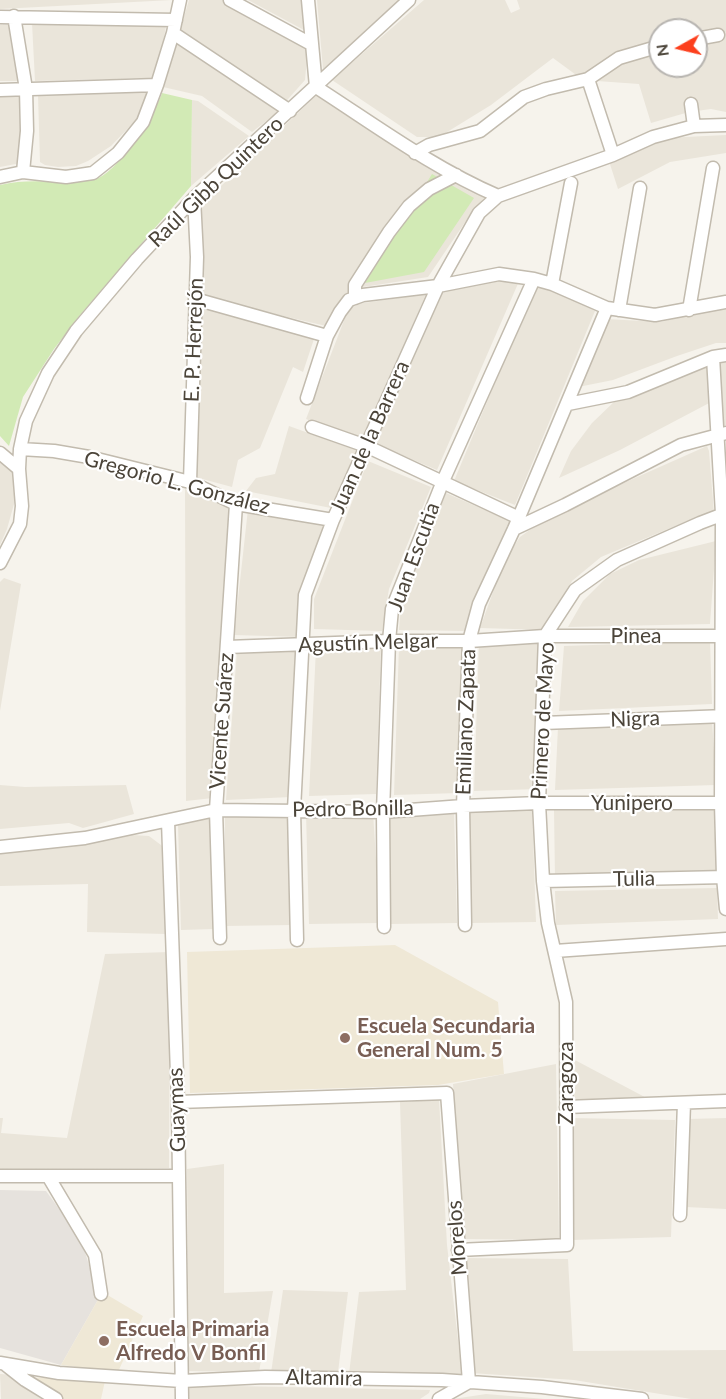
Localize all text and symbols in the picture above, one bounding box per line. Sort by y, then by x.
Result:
north arrow [648,18,708,78]
text: N [651,43,672,58]
street label: Raúl Gibb Quintero [143,111,289,253]
street label: E. P. Herrejón [179,277,209,403]
street label: Juan de la Barrera [325,357,415,517]
street label: Gregorio L. González [81,446,273,520]
street label: Juan Escutia [383,499,445,615]
street label: Pinea [611,623,661,649]
street label: Agustín Melgar [298,628,438,658]
street label: Primero de Mayo [526,641,560,801]
street label: Emiliano Zapata [451,648,481,796]
street label: Vicente Suárez [205,652,239,790]
street label: Nigra [610,706,660,732]
street label: Yunipero [591,790,673,816]
street label: Pedro Bonilla [292,795,414,823]
street label: Tulia [613,866,655,892]
place label: Escuela Secundaria General Num. 5 [357,1013,535,1063]
marker: Escuela Secundaria General Num. 5 [338,1031,352,1045]
street label: Zaragoza [553,1041,579,1125]
street label: Guaymas [163,1067,191,1153]
street label: Morelos [442,1200,472,1276]
place label: Escuela Primaria Alfredo V Bonfil [116,1316,269,1366]
marker: Escuela Primaria Alfredo V Bonfil [97,1334,111,1348]
street label: Altamira [285,1365,363,1391]

